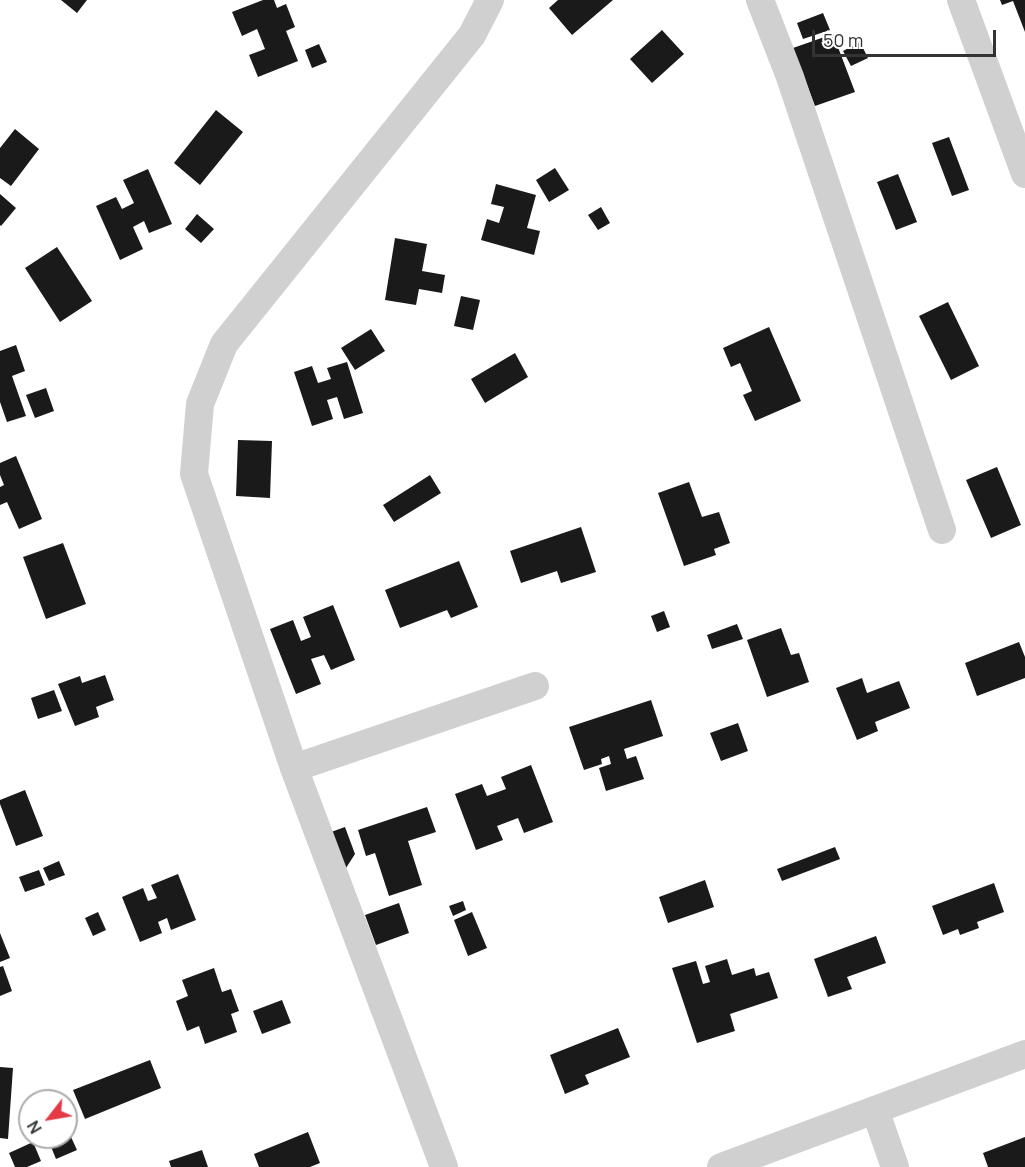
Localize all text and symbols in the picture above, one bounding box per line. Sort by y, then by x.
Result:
scale bar [815,18,1000,56]
text: 50 m [823,28,863,52]
north arrow [18,1089,78,1149]
text: N [22,1117,47,1138]

